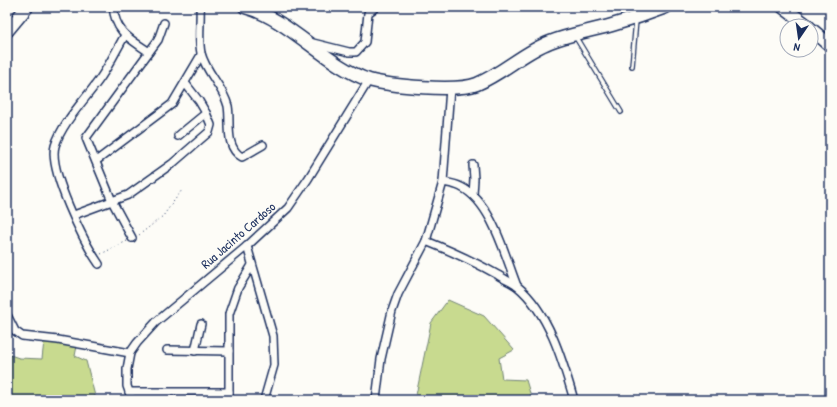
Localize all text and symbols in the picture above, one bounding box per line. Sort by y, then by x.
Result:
north arrow [779,18,819,58]
text: N [792,40,801,55]
street label: Rua Jacinto Cardoso [197,198,279,272]

